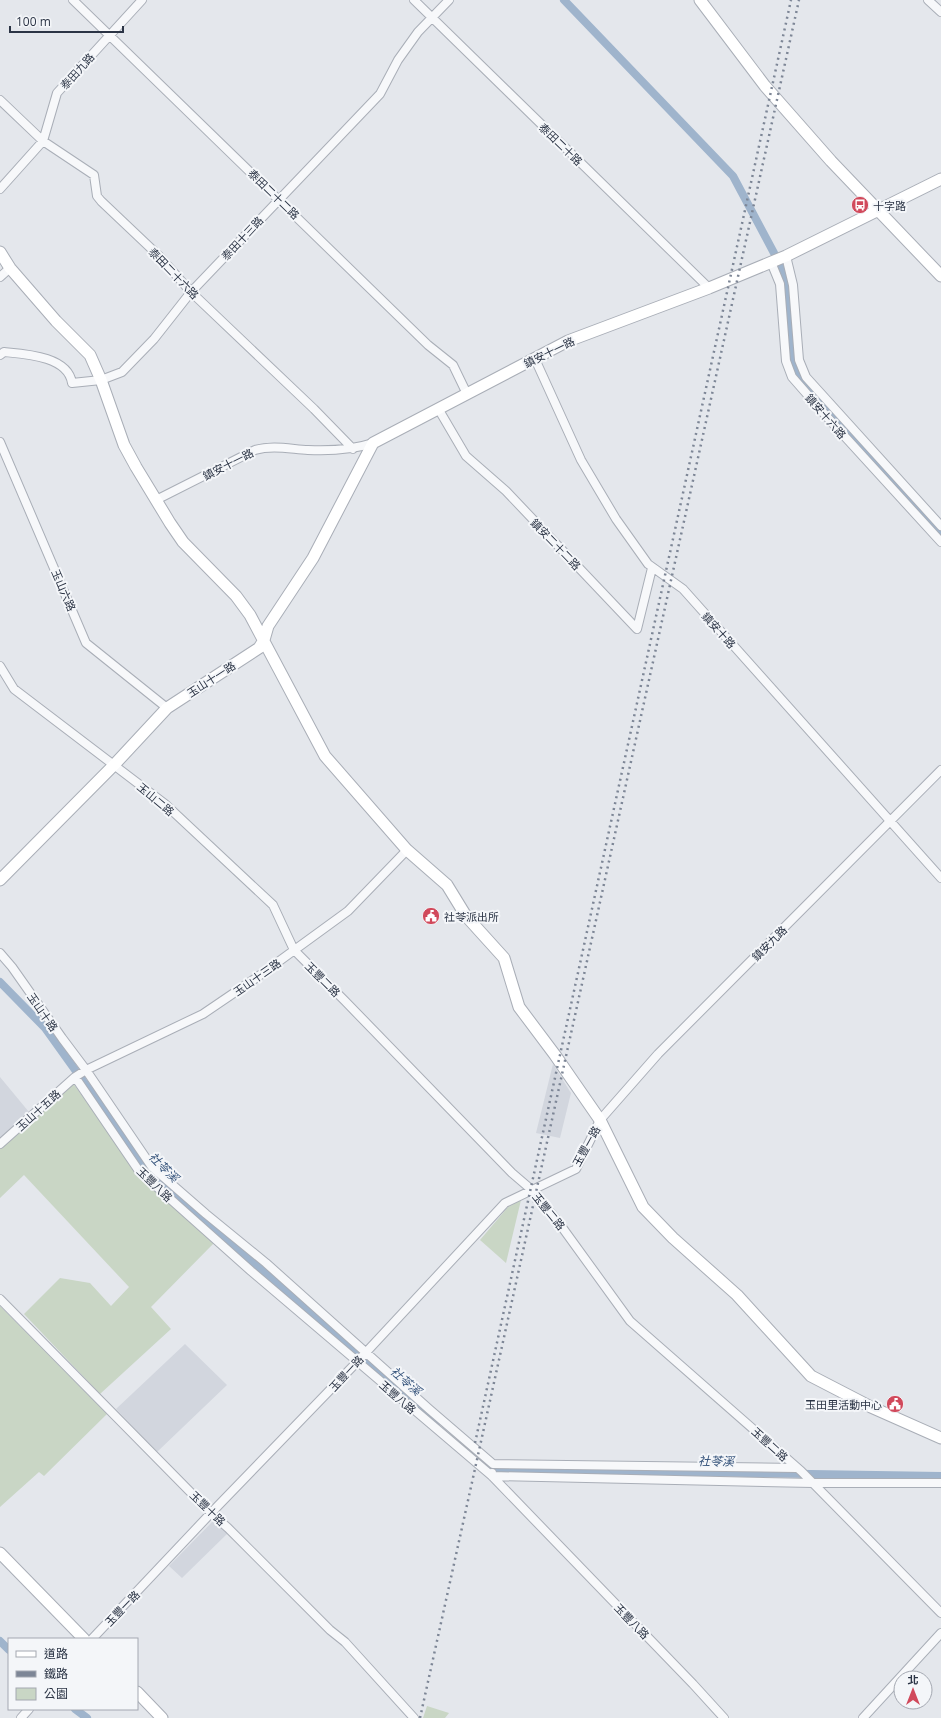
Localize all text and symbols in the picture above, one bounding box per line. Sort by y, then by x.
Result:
scale bar [10,8,123,34]
text: 100 m [16,13,51,30]
street label: 泰田九路 [57,50,97,92]
street label: 泰田二十路 [536,120,586,168]
street label: 泰田二十二路 [245,166,303,222]
bus stop icon: 十字路 [850,195,870,215]
place label: 十字路 [873,198,906,213]
street label: 泰田十三路 [218,213,266,263]
street label: 泰田二十六路 [146,244,202,302]
street label: 鎮安十一路 [521,333,577,371]
street label: 鎮安十六路 [802,390,850,442]
street label: 鎮安十一路 [200,445,256,483]
street label: 鎮安二十二路 [528,515,584,573]
street label: 玉山六路 [49,567,79,613]
street label: 鎮安十路 [699,609,739,651]
street label: 玉山十一路 [184,658,238,700]
street label: 玉山二路 [134,779,178,819]
public building icon: 社苓派出所 [421,906,441,926]
place label: 社苓派出所 [444,909,499,924]
street label: 鎮安九路 [748,922,790,964]
street label: 玉山十三路 [230,955,284,999]
street label: 玉豐二路 [302,958,344,1000]
street label: 玉山十路 [24,990,62,1034]
street label: 玉山十五路 [13,1086,63,1134]
street label: 玉豐一路 [569,1123,603,1169]
water label: 社苓溪 [145,1148,184,1187]
street label: 玉豐八路 [134,1163,176,1205]
street label: 玉豐二路 [529,1189,569,1233]
street label: 玉豐一路 [326,1352,366,1394]
water label: 社苓溪 [387,1363,427,1401]
street label: 玉豐八路 [376,1377,420,1417]
public building icon: 玉田里活動中心 [885,1394,905,1414]
place label: 玉田里活動中心 [805,1397,882,1412]
street label: 玉豐二路 [749,1424,791,1464]
water label: 社苓溪 [698,1452,736,1470]
street label: 玉豐十路 [187,1487,229,1529]
street label: 玉豐一路 [101,1587,143,1629]
street label: 玉豐八路 [611,1600,653,1642]
legend [8,1638,138,1710]
text: 道路 [44,1645,68,1662]
text: 鐵路 [44,1665,68,1682]
north arrow [893,1670,933,1710]
text: 北 [908,1672,919,1687]
text: 公園 [44,1685,68,1702]

